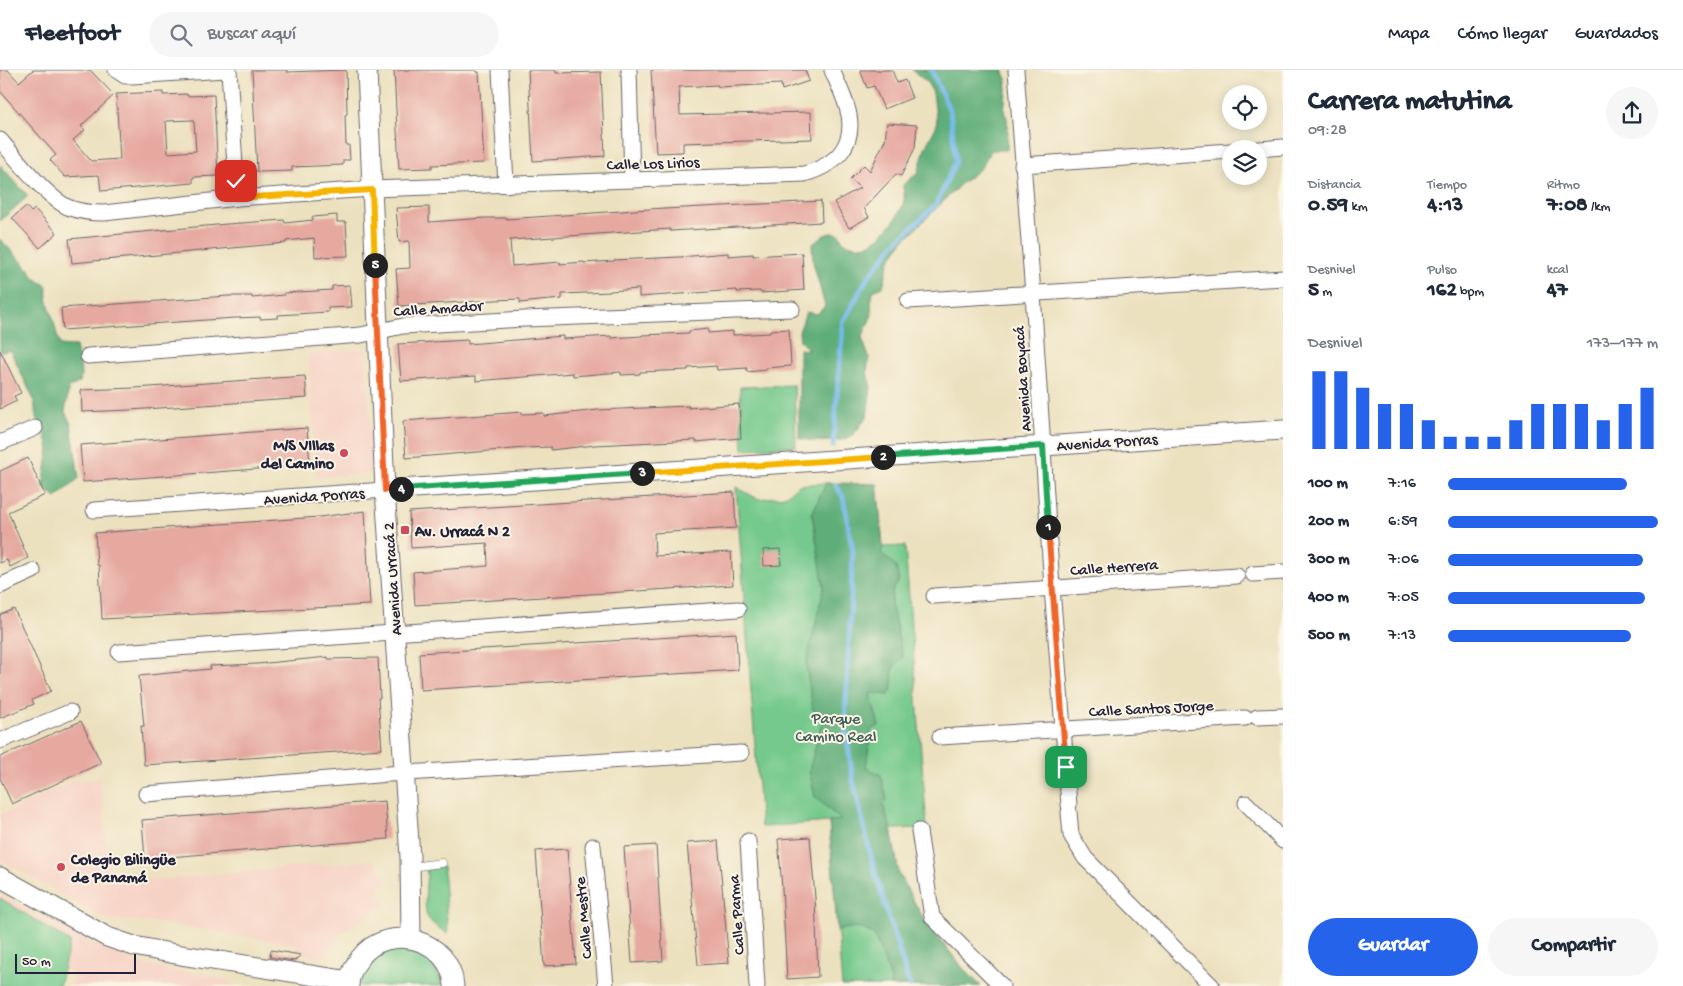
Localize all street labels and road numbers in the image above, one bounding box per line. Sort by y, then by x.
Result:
street label: Calle Los Lirios [606,154,701,177]
street label: Calle Amador [393,298,485,323]
street label: Avenida Boyacá [1011,324,1038,432]
street label: Avenida Porras [1056,431,1159,457]
street label: Avenida Porras [263,485,366,511]
street label: Avenida Urracá 2 [381,521,408,636]
street label: Calle Herrera [1070,557,1160,582]
street label: Calle Santos Jorge [1088,698,1215,723]
street label: Calle Parma [726,873,751,955]
street label: Calle Mestre [572,875,599,960]

